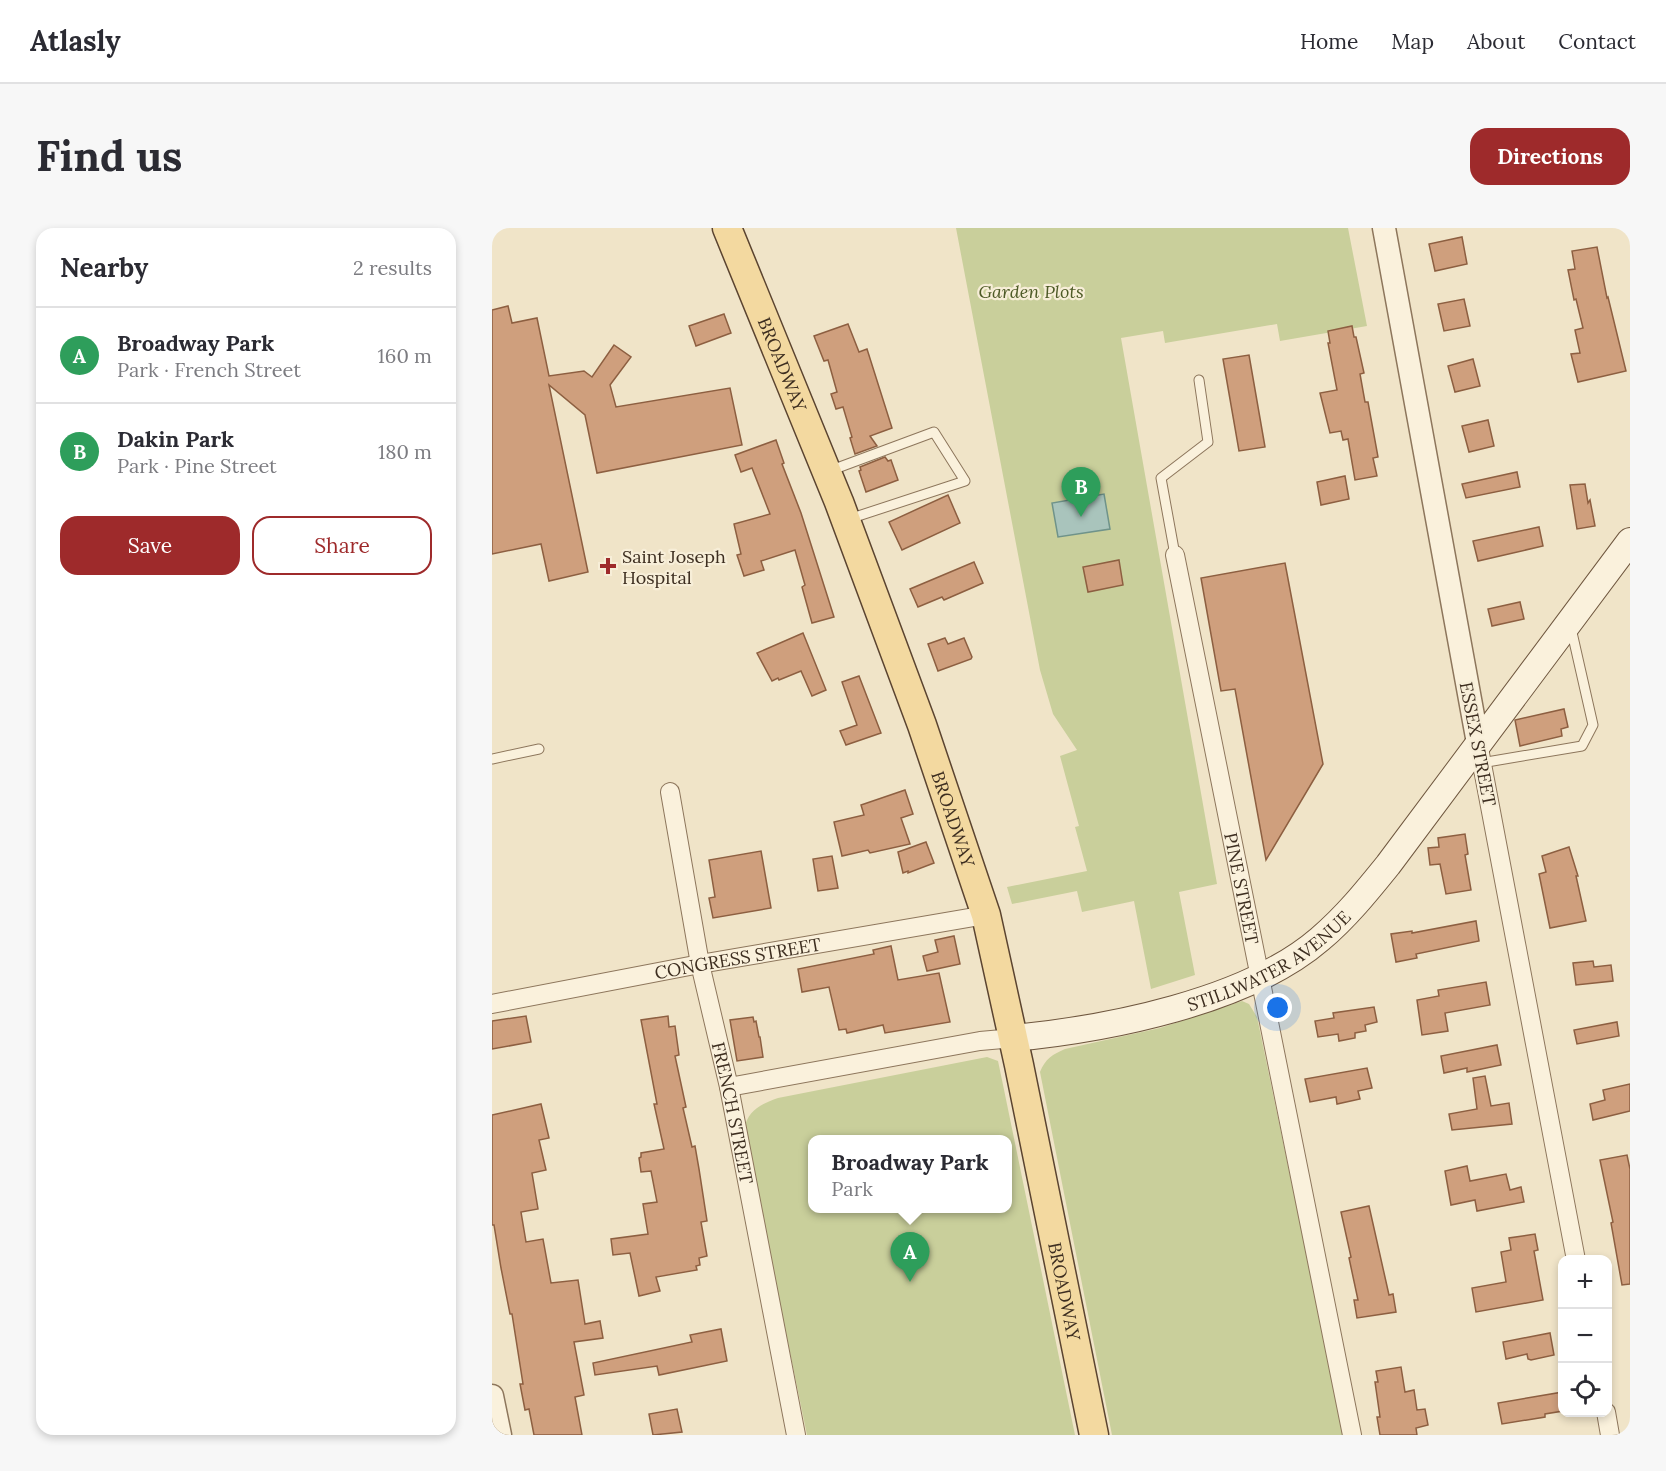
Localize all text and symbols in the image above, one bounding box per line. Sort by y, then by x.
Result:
text: Atlasly [30,23,121,59]
text: Home [1300,28,1358,55]
text: Map [1391,28,1434,55]
text: About [1467,28,1525,55]
text: Contact [1558,28,1636,55]
button: Directions [1470,128,1630,185]
text: Find us [36,129,182,183]
text: Nearby [60,251,148,284]
text: 2 results [353,255,432,280]
park label: Garden Plots [978,280,1084,303]
street label: BROADWAY [753,313,812,415]
text: Broadway Park [117,329,274,357]
text: A [73,343,86,368]
text: 160 m [378,343,432,368]
text: Park · French Street [117,357,301,382]
text: Dakin Park [117,425,234,453]
text: B [73,439,86,464]
text: 180 m [378,439,432,464]
text: Park · Pine Street [117,453,277,478]
pin: B [1062,468,1100,517]
button: Save [60,516,240,575]
button: Share [252,516,432,575]
place label: Saint Joseph Hospital [622,545,726,589]
marker: Saint Joseph Hospital [599,557,617,575]
street label: ESSEX STREET [1455,680,1501,809]
street label: BROADWAY [927,768,981,870]
street label: PINE STREET [1220,830,1265,947]
street label: STILLWATER AVENUE [1184,905,1355,1016]
street label: CONGRESS STREET [652,932,823,984]
your location [1263,993,1292,1022]
street label: FRENCH STREET [707,1039,759,1186]
popup [808,1135,1012,1213]
text: Broadway Park [831,1148,989,1176]
text: Park [831,1176,873,1201]
pin: A [890,1232,930,1282]
street label: BROADWAY [1044,1240,1086,1343]
map controls [1558,1255,1612,1417]
button: + [1558,1255,1612,1309]
button: − [1558,1309,1612,1363]
button: locate [1558,1363,1612,1417]

